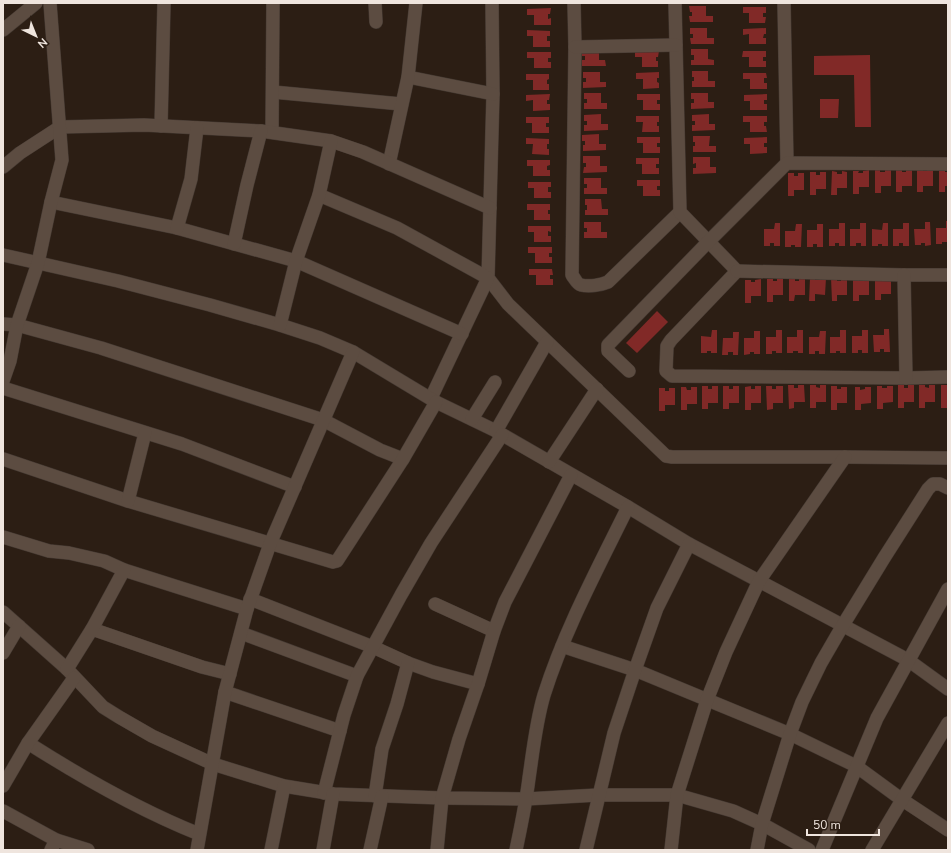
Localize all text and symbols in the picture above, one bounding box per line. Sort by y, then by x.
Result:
north arrow [16,16,56,56]
text: N [34,35,51,51]
scale bar [807,811,879,837]
text: 50 m [813,817,841,833]

